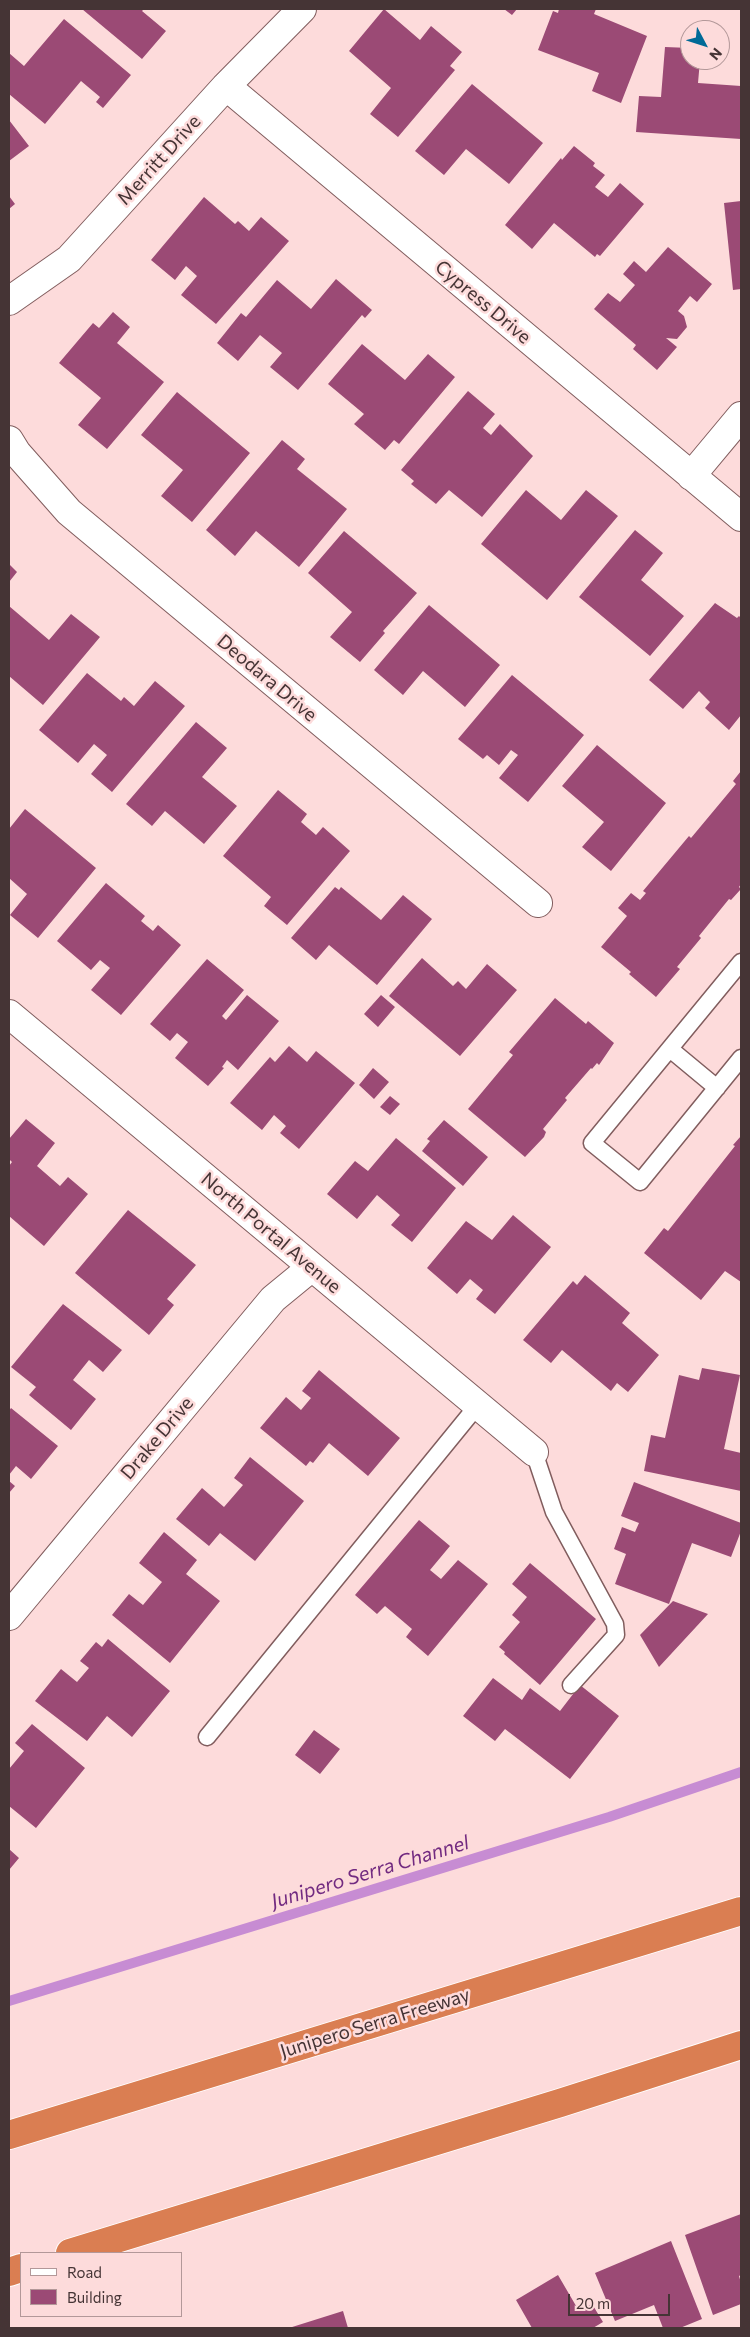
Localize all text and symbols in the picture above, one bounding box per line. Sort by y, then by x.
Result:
north arrow [680,20,730,70]
text: N [706,45,726,64]
street label: Merritt Drive [113,110,205,210]
street label: Cypress Drive [431,255,535,349]
street label: Deodara Drive [213,630,321,726]
street label: North Portal Avenue [196,1168,346,1298]
street label: Drake Drive [116,1392,198,1484]
water label: Junipero Serra Channel [268,1830,472,1914]
street label: Junipero Serra Freeway [277,1983,473,2063]
legend [20,2252,182,2317]
text: Road [67,2263,102,2281]
scale bar [570,2284,672,2316]
text: Building [67,2288,122,2306]
text: 20 m [576,2294,610,2312]

